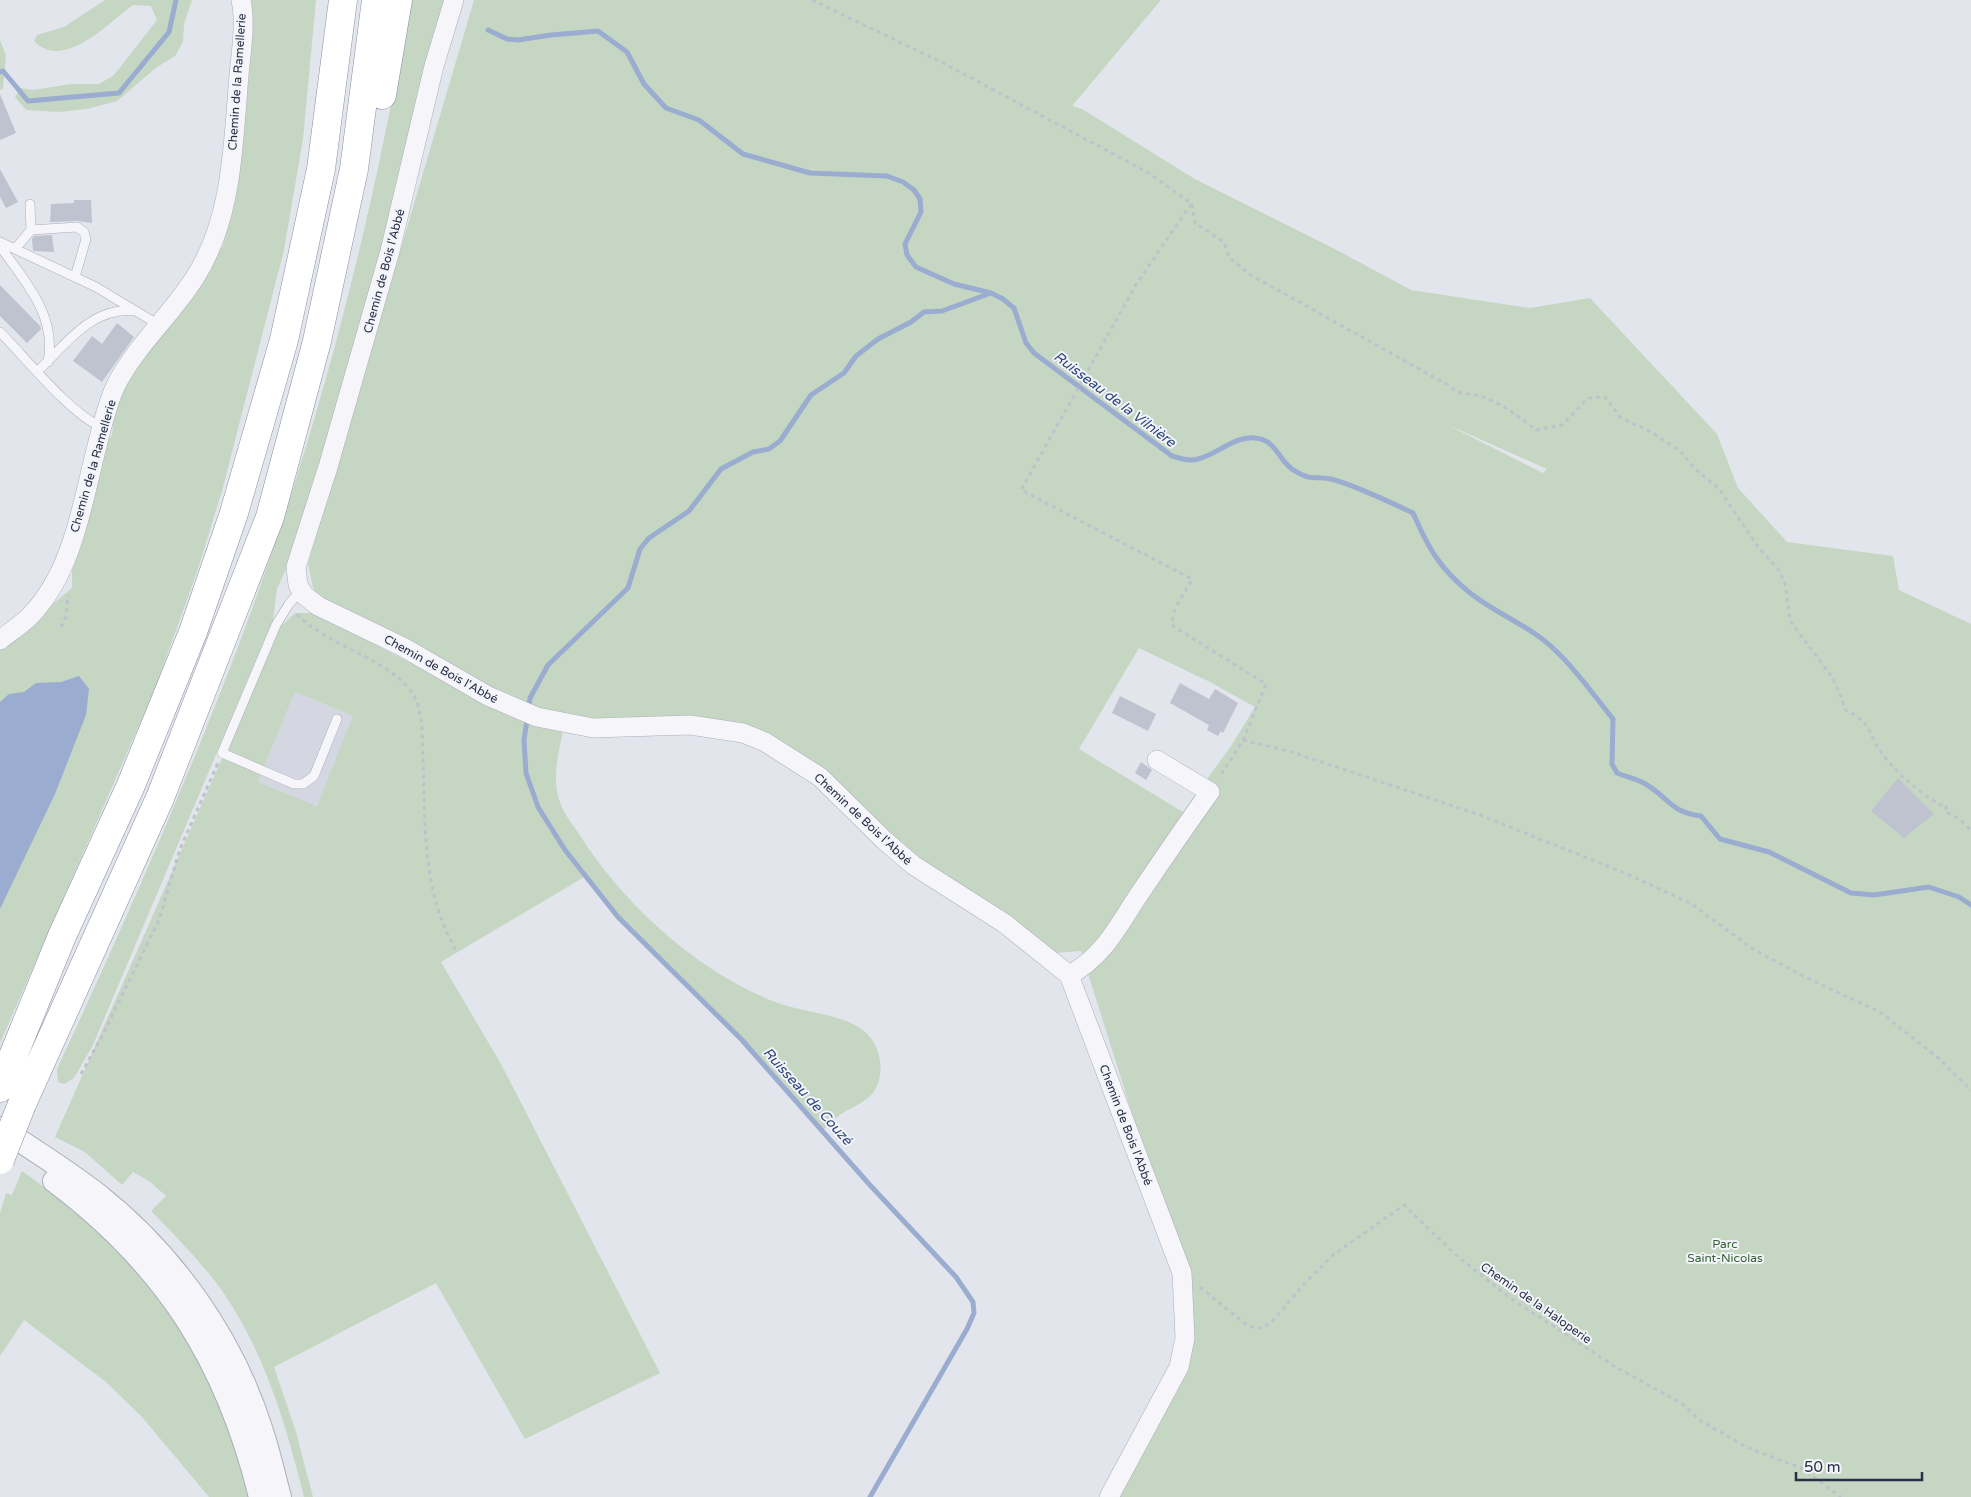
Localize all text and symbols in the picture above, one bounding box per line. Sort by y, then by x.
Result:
street label: Chemin de la Ramellerie [225,13,249,151]
street label: Chemin de Bois l'Abbé [361,207,407,335]
water label: Ruisseau de la Vilnière [1050,348,1180,451]
street label: Chemin de la Ramellerie [67,398,119,534]
street label: Chemin de Bois l'Abbé [382,632,501,706]
street label: Chemin de Bois l'Abbé [811,770,915,868]
water label: Ruisseau de Couzé [759,1044,857,1149]
street label: Chemin de Bois l'Abbé [1096,1063,1156,1188]
park label: Parc Saint-Nicolas [1687,1237,1763,1265]
street label: Chemin de la Haloperie [1478,1259,1594,1347]
scale bar [1796,1450,1922,1482]
text: 50 m [1804,1458,1841,1476]

